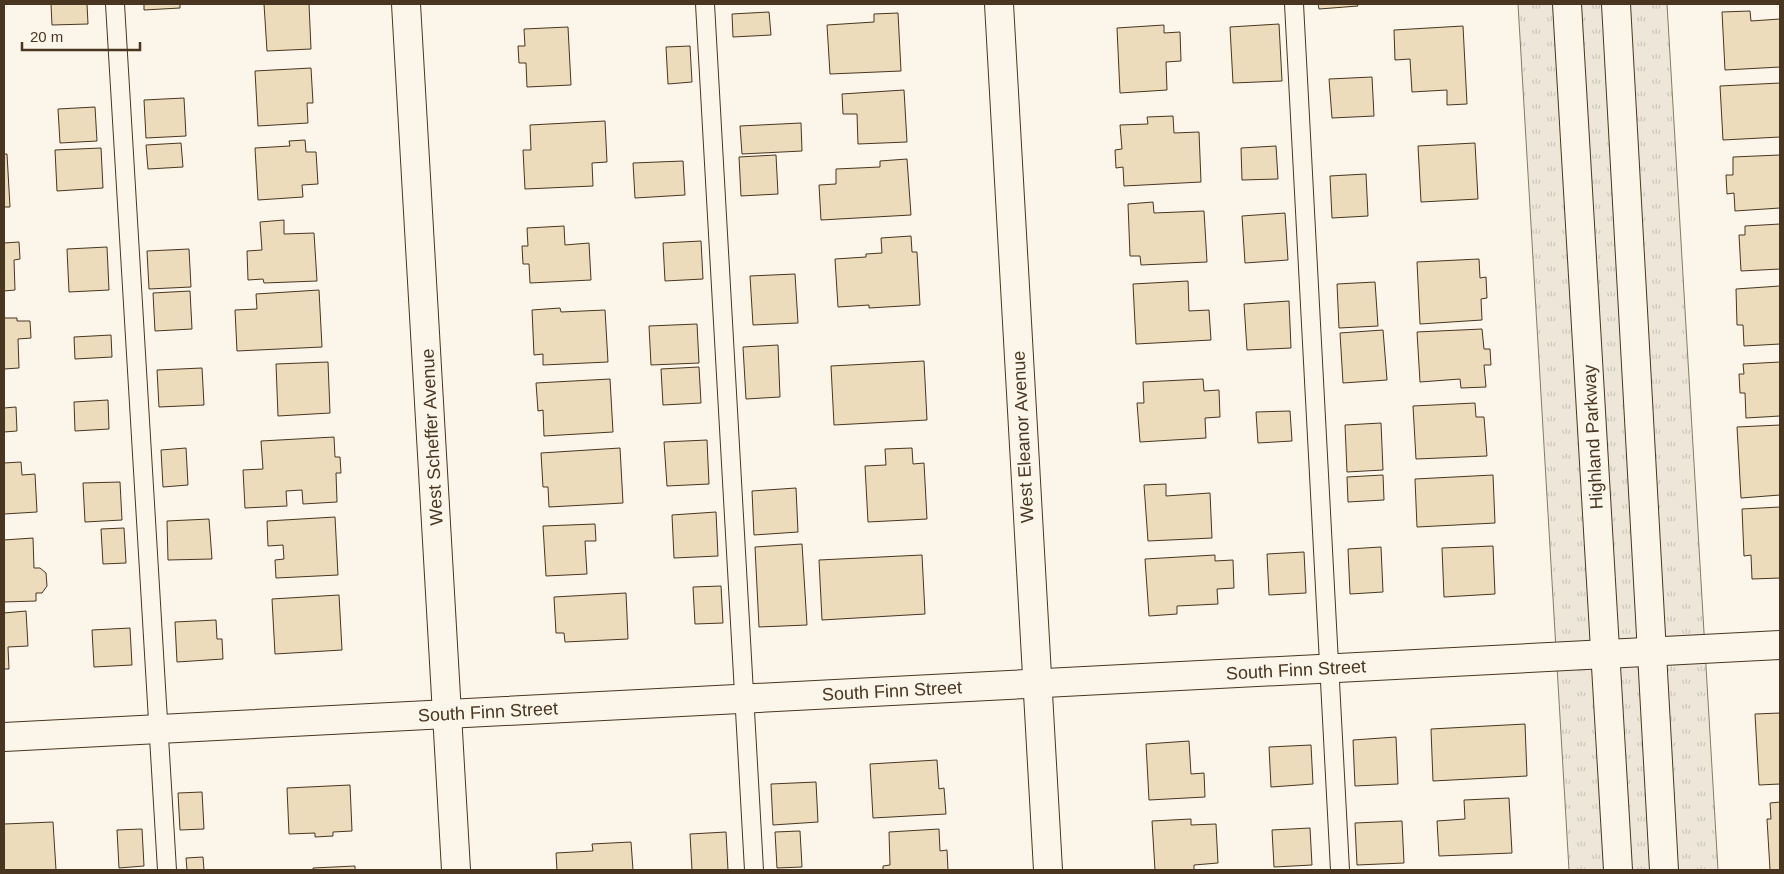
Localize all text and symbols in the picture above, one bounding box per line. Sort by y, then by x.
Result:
scale bar [22,20,140,52]
text: 20 m [30,28,63,45]
street label: West Scheffer Avenue [417,348,447,526]
street label: West Eleanor Avenue [1009,350,1037,524]
street label: Highland Parkway [1579,364,1607,510]
street label: South Finn Street [1226,656,1366,684]
street label: South Finn Street [822,677,962,705]
street label: South Finn Street [418,698,558,726]

